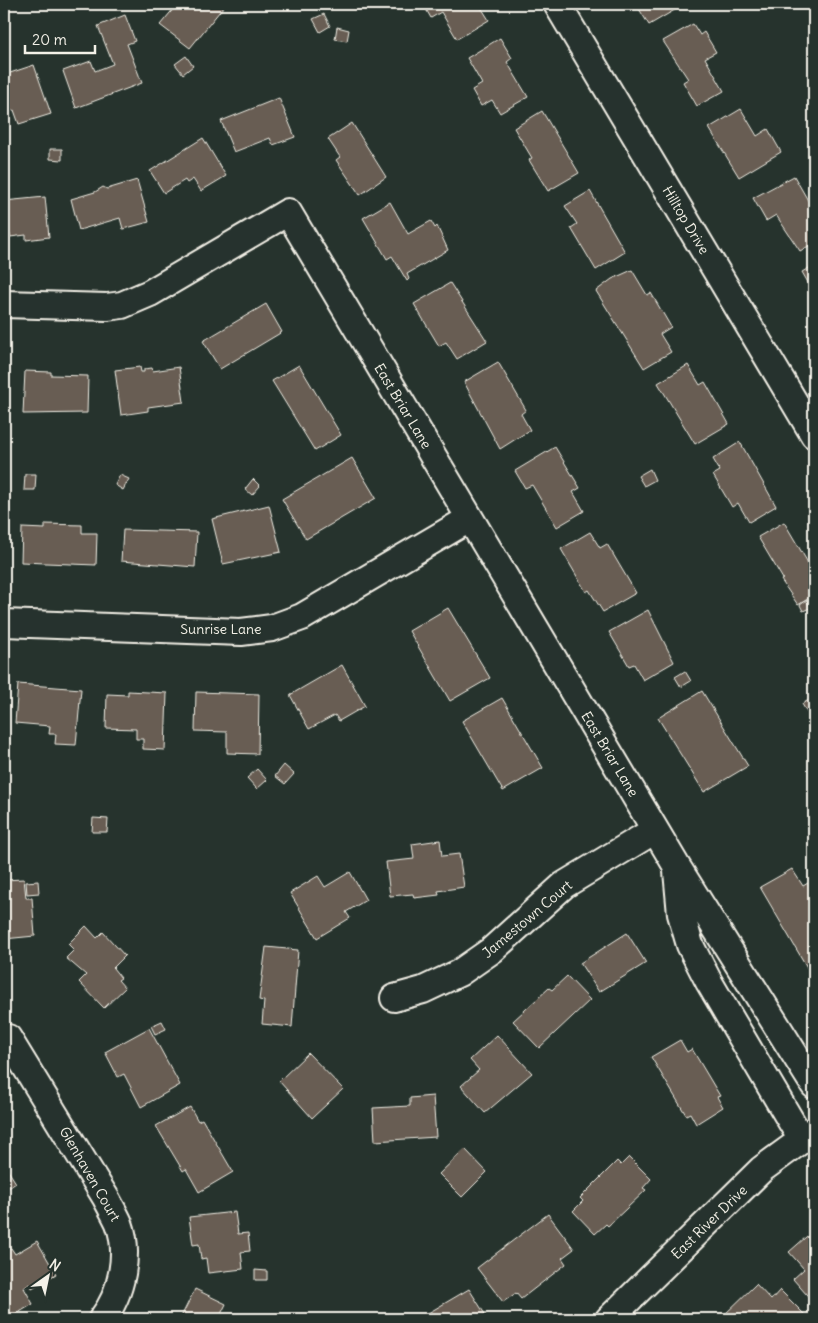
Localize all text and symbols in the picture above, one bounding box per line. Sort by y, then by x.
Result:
scale bar [25,22,95,54]
text: 20 m [32,30,67,49]
street label: Hilltop Drive [659,183,713,257]
street label: East Briar Lane [370,360,436,452]
street label: Sunrise Lane [180,620,262,638]
street label: East Briar Lane [577,708,643,800]
street label: Jamestown Court [478,876,576,962]
street label: Glenhaven Court [56,1123,125,1225]
street label: East River Drive [667,1181,751,1263]
north arrow [22,1250,72,1300]
text: N [46,1255,64,1275]

